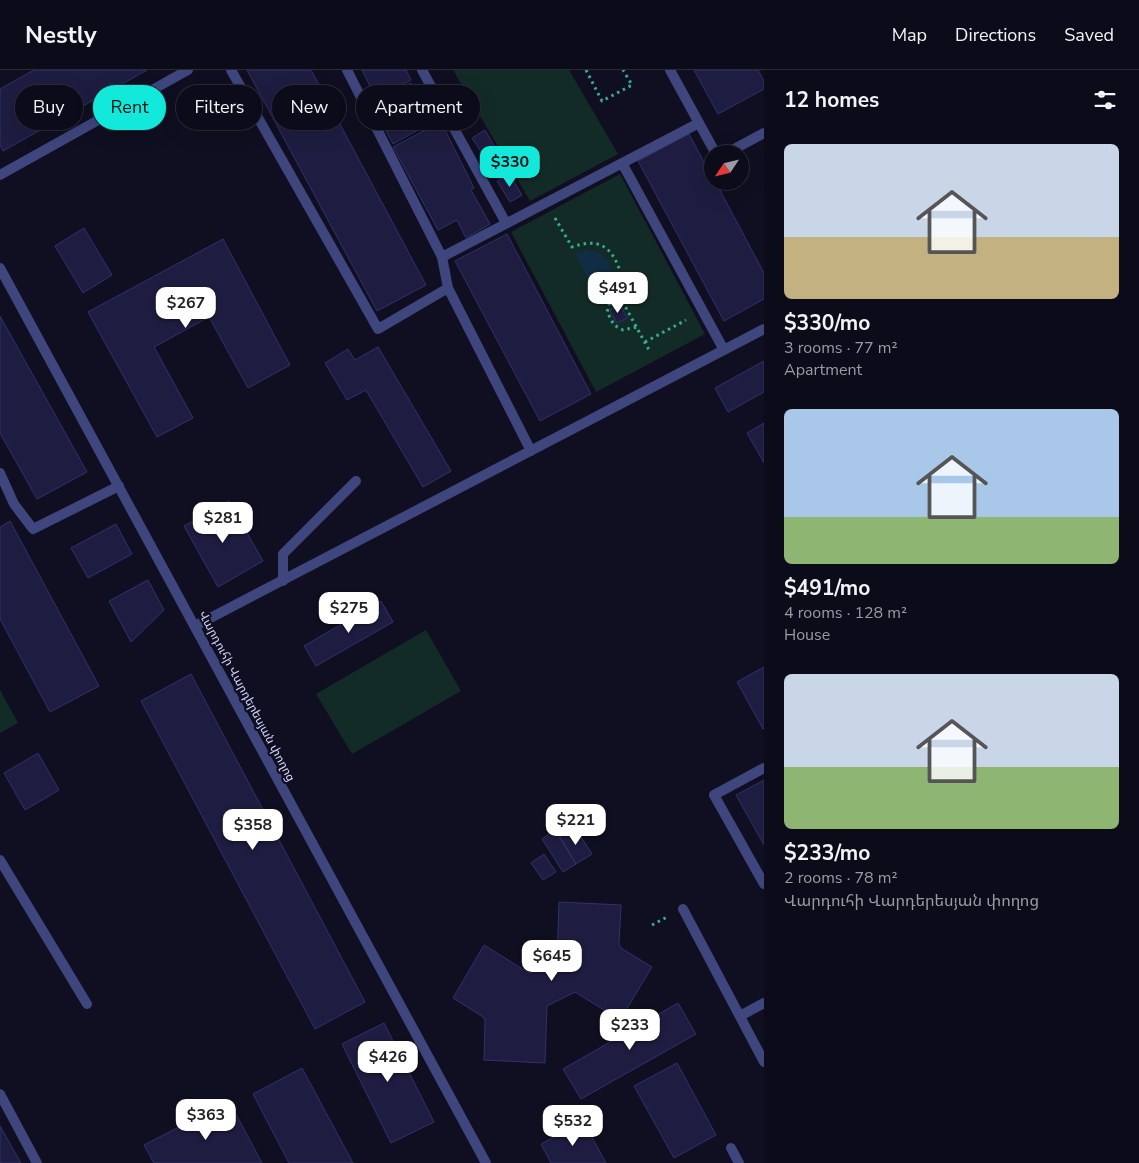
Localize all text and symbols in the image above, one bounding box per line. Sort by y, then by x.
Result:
text: Nestly [25,19,97,51]
text: Map [892,23,927,47]
text: Directions [955,23,1036,47]
text: Saved [1064,23,1114,47]
chip: Buy [15,85,83,130]
chip: Rent [93,85,166,130]
chip: Filters [176,85,262,130]
chip: New [272,85,346,130]
chip: Apartment [356,85,480,130]
text: 12 homes [784,86,879,114]
icon: filters [1091,86,1119,114]
north arrow [704,145,749,190]
map controls [704,145,749,190]
pin: $330 [480,146,540,188]
text: $330 [491,151,529,173]
icon: home [907,177,997,267]
pin: $491 [588,272,648,314]
text: $491 [599,277,637,299]
pin: $267 [156,286,216,329]
text: $267 [167,292,205,314]
text: $330/mo [784,309,870,337]
text: 3 rooms · 77 m² [784,337,897,359]
text: Apartment [784,359,862,381]
icon: home [907,442,997,532]
pin: $281 [193,502,253,544]
text: $281 [204,507,242,529]
text: $491/mo [784,574,870,602]
pin: $275 [319,592,379,634]
text: $275 [330,597,368,619]
text: 4 rooms · 128 m² [784,602,907,624]
street label: Վարդուհի Վարդերեսյան փողոց [195,608,299,784]
text: House [784,624,830,646]
icon: home [907,706,997,796]
pin: $221 [546,804,606,846]
pin: $358 [223,808,283,851]
text: $221 [557,809,595,831]
text: $358 [234,814,272,836]
text: $233/mo [784,839,870,867]
text: 2 rooms · 78 m² [784,867,897,889]
text: Վարդուհի Վարդերեսյան փողոց [784,890,1039,912]
pin: $645 [522,940,582,982]
text: $645 [533,945,571,967]
pin: $233 [600,1008,660,1051]
text: $233 [611,1014,649,1036]
pin: $426 [358,1040,418,1083]
text: $426 [369,1046,407,1068]
pin: $363 [176,1098,236,1141]
text: $363 [187,1104,225,1126]
pin: $532 [543,1104,603,1147]
text: $532 [554,1110,592,1132]

